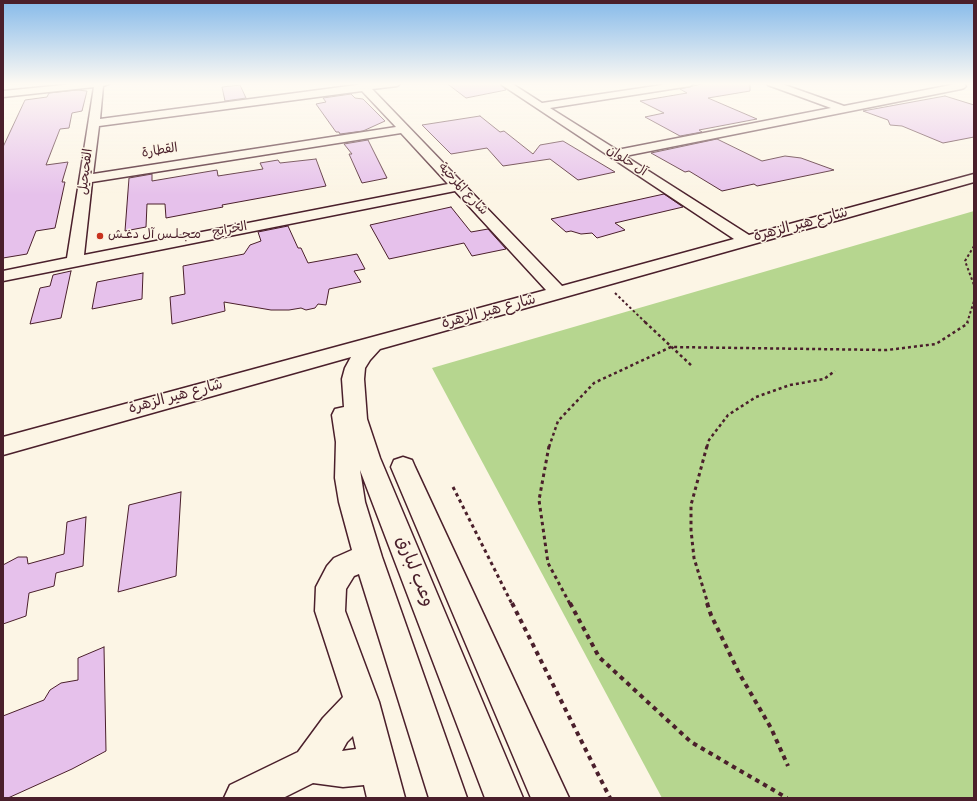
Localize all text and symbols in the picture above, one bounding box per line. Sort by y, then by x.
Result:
street label: القطارة [141,141,179,163]
street label: آل حلوان [603,143,649,181]
street label: الفحيحيل [76,148,98,196]
street label: شارع المرخية [434,161,490,219]
street label: شارع هير الزهرة [752,205,850,247]
street label: الخرايج [211,220,249,242]
place label: مـجـلـس آل دغـش [108,228,201,244]
marker: مـجـلـس آل دغـش [95,231,105,241]
street label: شارع هير الزهرة [440,292,538,334]
street label: شارع هير الزهرة [127,377,225,419]
street label: وعب لبارق [389,533,437,611]

